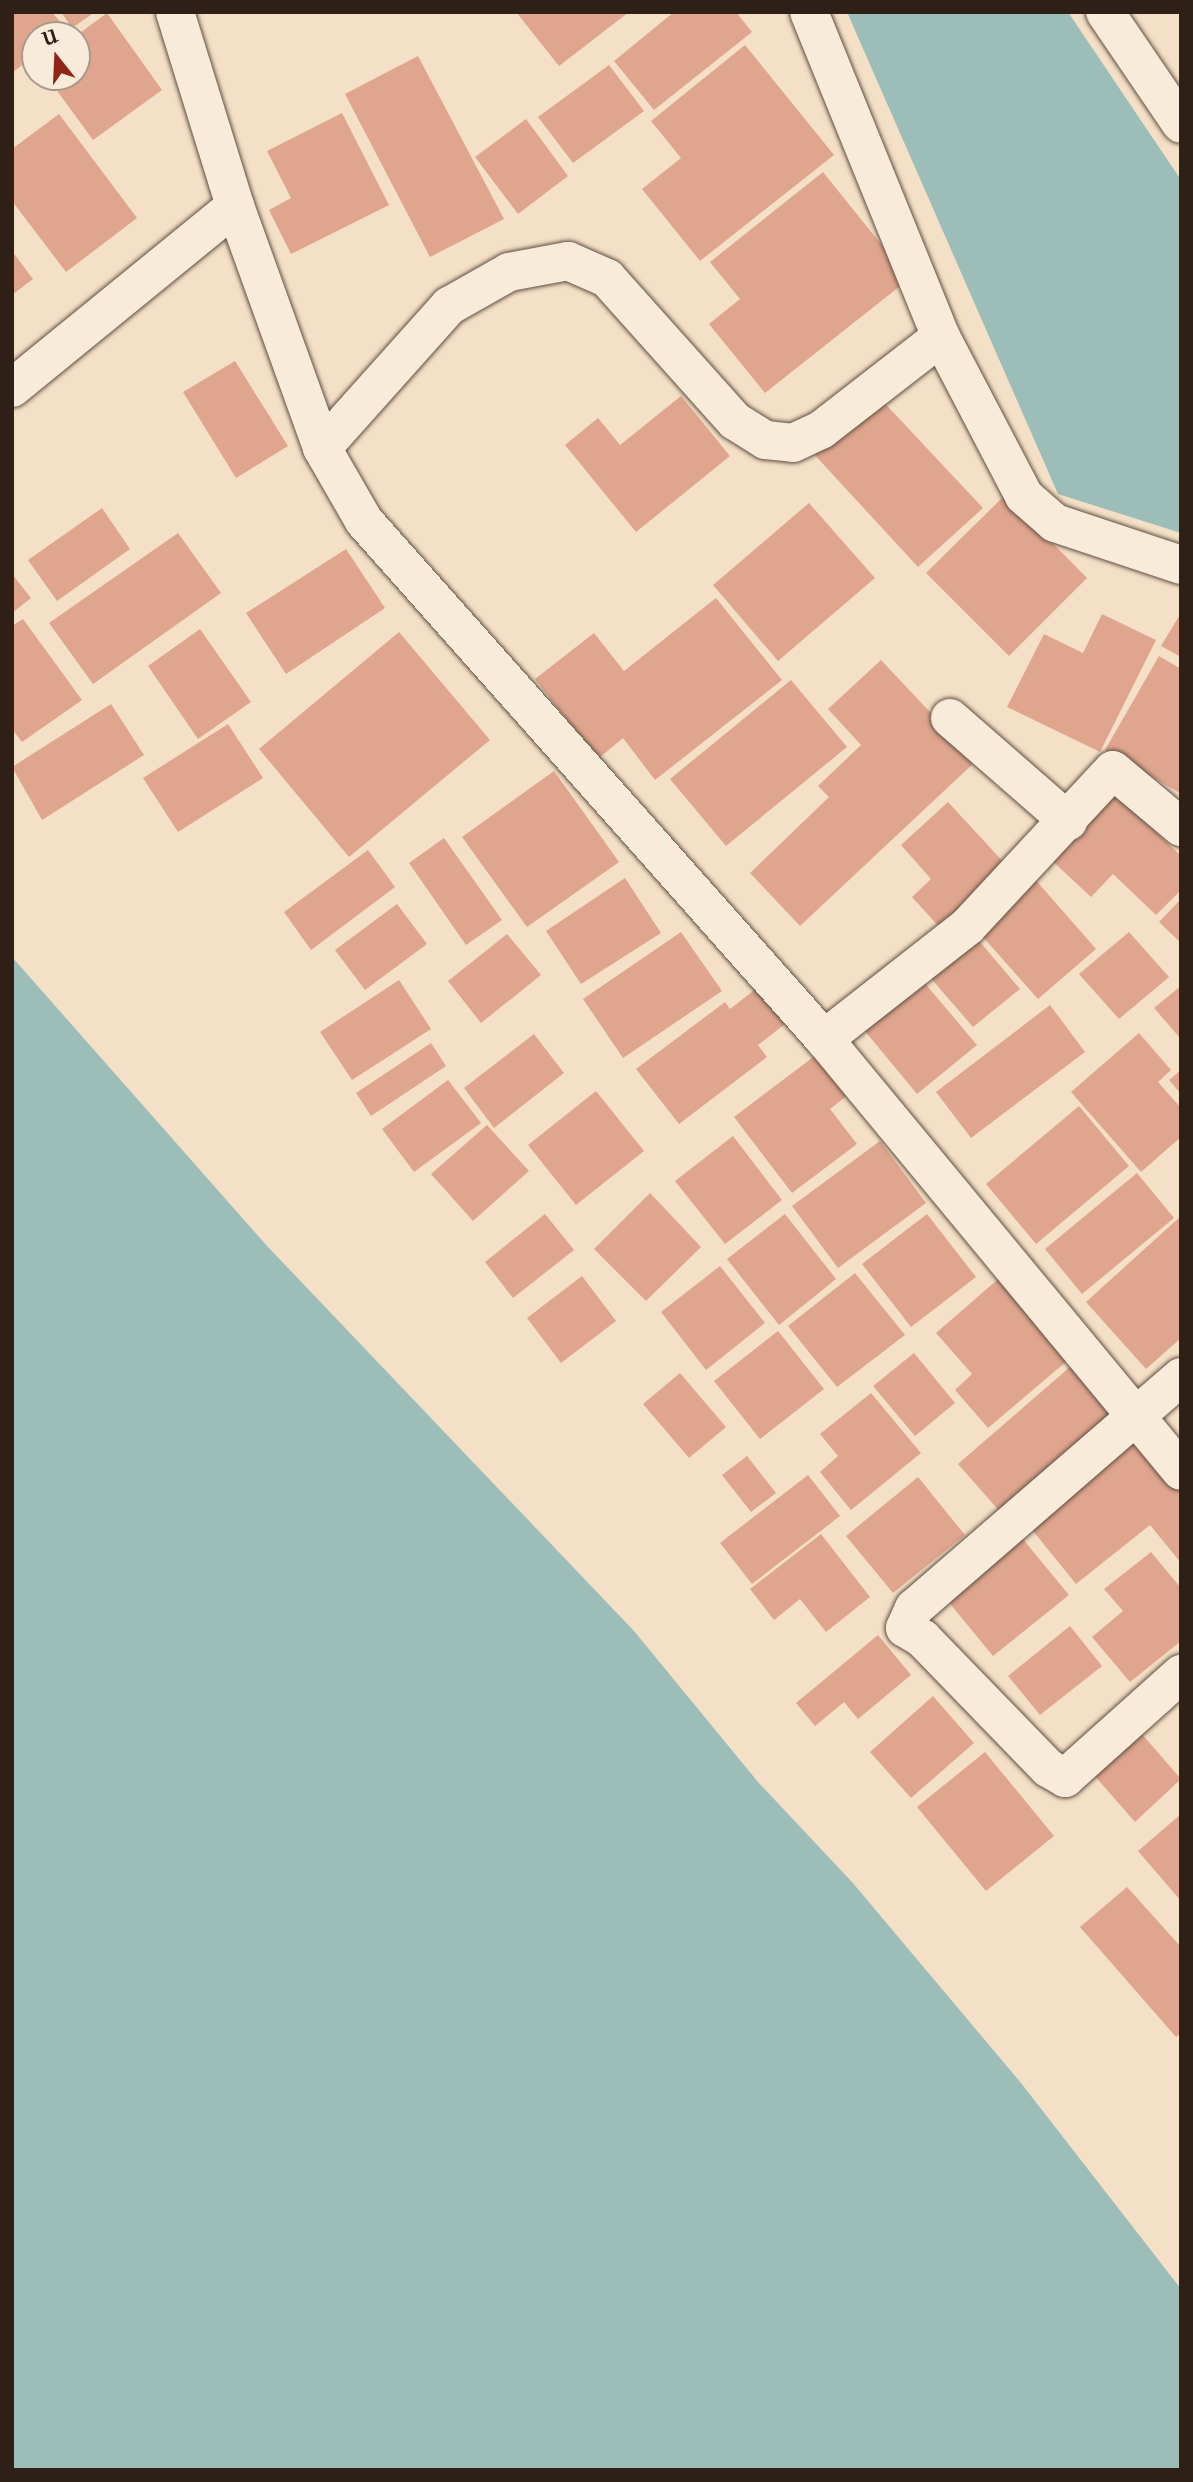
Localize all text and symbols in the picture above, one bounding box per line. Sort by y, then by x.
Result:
north arrow [21,21,91,91]
text: U [40,25,61,51]

